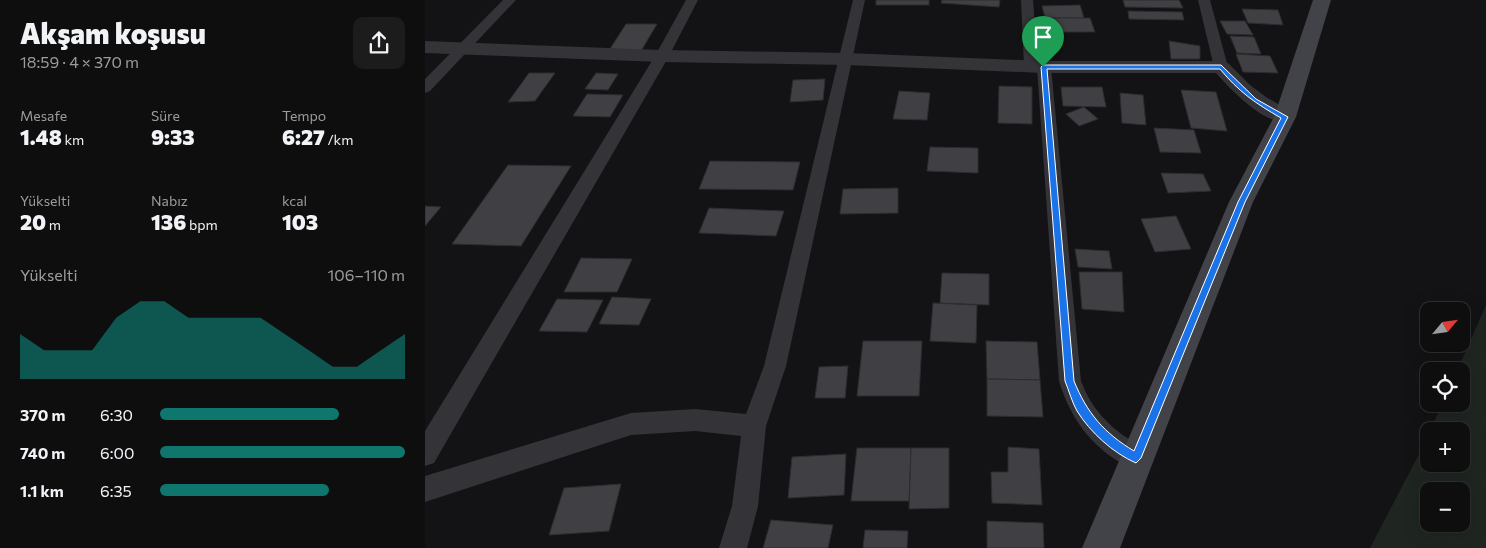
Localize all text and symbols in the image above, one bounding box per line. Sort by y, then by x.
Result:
text: Akşam koşusu [20,16,206,50]
pin [1022,16,1064,67]
button: share [353,17,405,69]
icon: arrive [1029,23,1057,51]
text: 18:59 · 4 × 370 m [20,52,139,71]
text: Mesafe [20,107,67,124]
text: Süre [151,107,180,124]
text: Tempo [282,107,326,124]
text: 1.48 [20,124,62,149]
text: 9:33 [151,124,195,149]
text: 6:27 [282,124,325,149]
text: km [62,131,84,148]
text: /km [325,131,353,148]
text: Yükselti [20,192,70,209]
text: Nabız [151,192,188,209]
text: kcal [282,192,307,209]
text: 20 [20,209,46,234]
text: 136 [151,209,186,234]
text: 103 [282,209,318,234]
text: m [46,216,61,233]
text: bpm [186,216,218,233]
text: Yükselti [20,265,78,284]
text: 106–110 m [327,265,405,284]
north arrow [1420,302,1470,352]
map controls [1420,302,1470,532]
button: locate [1420,362,1470,412]
text: 370 m [20,405,66,424]
text: 6:30 [100,405,133,424]
button: + [1420,422,1470,472]
text: 740 m [20,443,65,462]
text: 6:00 [100,443,134,462]
text: 1.1 km [20,481,64,500]
text: 6:35 [100,481,132,500]
button: − [1420,482,1470,532]

